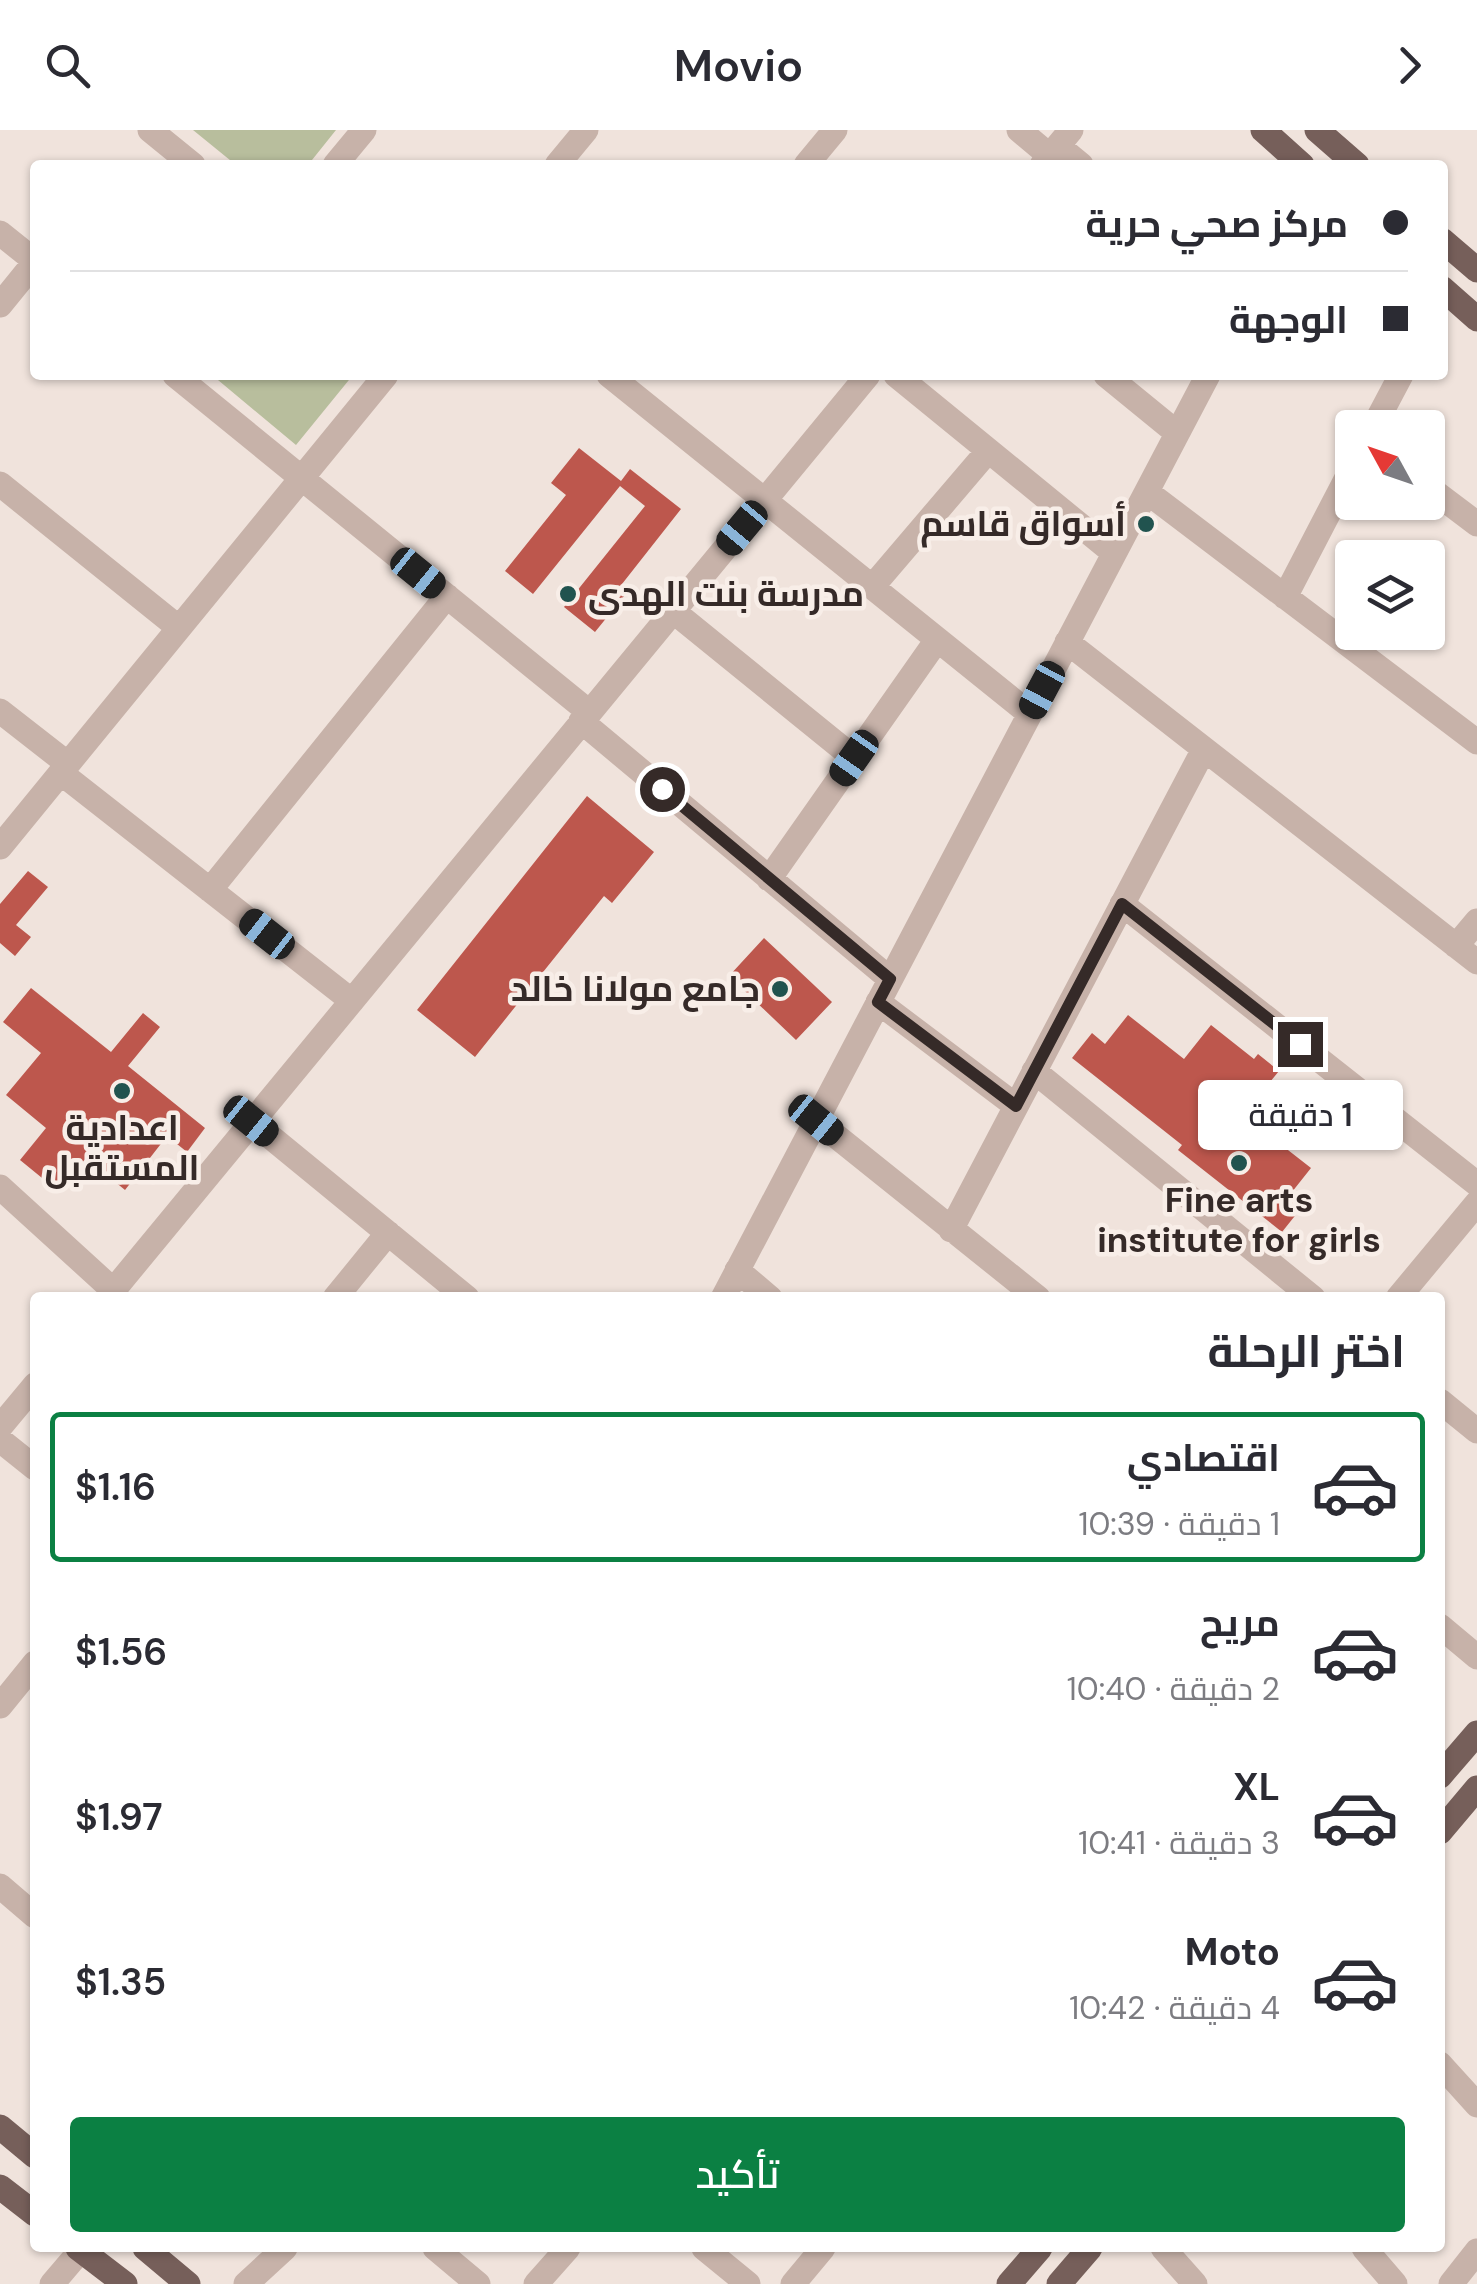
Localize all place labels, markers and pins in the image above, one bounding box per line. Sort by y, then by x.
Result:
place label: أسواق قاسم [920,501,1126,548]
marker: أسواق قاسم [1135,513,1157,535]
place label: مدرسة بنت الهدی [588,571,864,617]
marker: مدرسة بنت الهدی [557,583,579,605]
place label: جامع مولانا خالد [511,966,760,1013]
marker: جامع مولانا خالد [769,978,791,1000]
marker: اعدادية المستقبل [111,1080,133,1102]
place label: اعدادية المستقبل [44,1105,200,1191]
marker: Fine arts institute for girls [1228,1152,1250,1174]
place label: Fine arts institute for girls [1097,1177,1381,1263]

